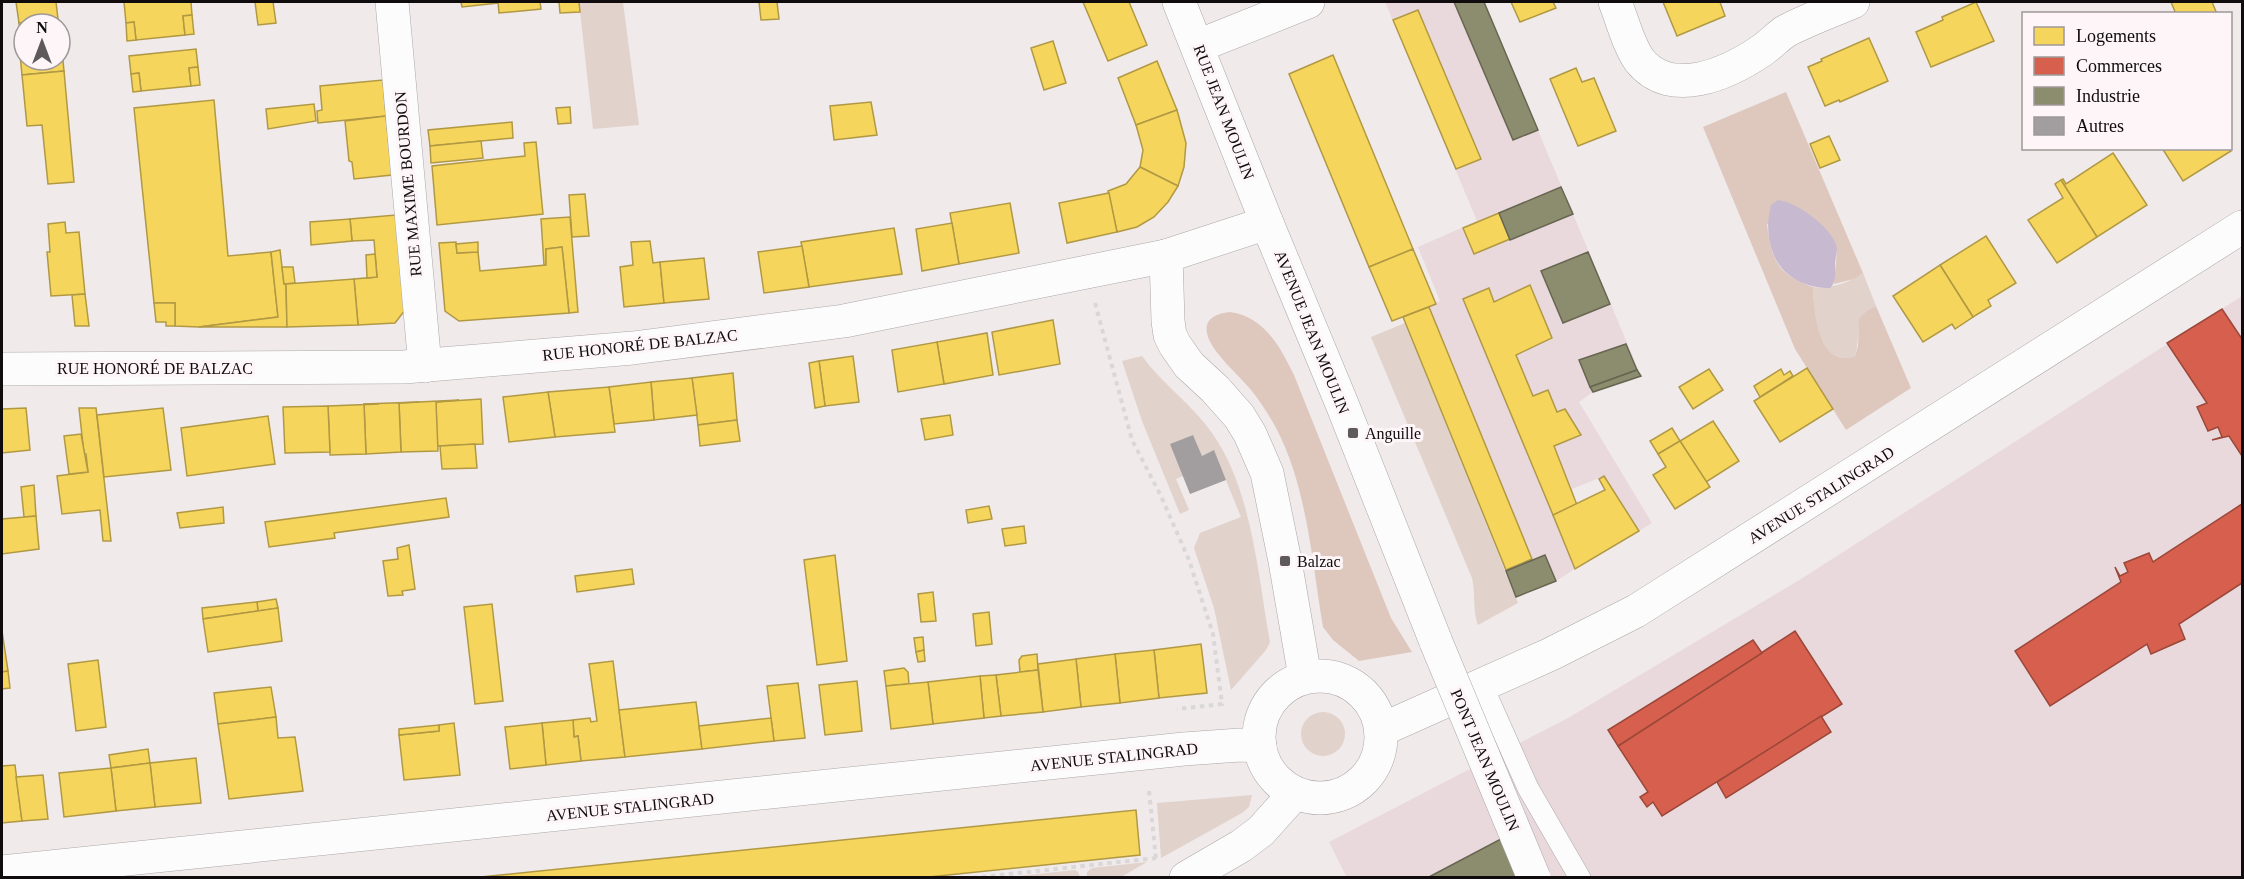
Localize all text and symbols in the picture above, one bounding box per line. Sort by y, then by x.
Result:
north arrow [12,12,72,72]
legend [2022,12,2232,150]
text: N [36,19,48,36]
text: Logements [2076,26,2156,46]
street label: RUE JEAN MOULIN [1190,42,1258,182]
text: Commerces [2076,56,2162,76]
text: Industrie [2076,86,2140,106]
street label: RUE MAXIME BOURDON [391,90,425,277]
text: Autres [2076,116,2124,136]
street label: AVENUE JEAN MOULIN [1271,248,1353,417]
street label: RUE HONORÉ DE BALZAC [542,325,738,364]
street label: RUE HONORÉ DE BALZAC [57,359,253,377]
place label: Anguille [1365,425,1421,443]
marker: Anguille [1346,426,1360,440]
street label: AVENUE STALINGRAD [1745,443,1897,547]
place label: Balzac [1297,553,1341,570]
marker: Balzac [1278,554,1292,568]
street label: PONT JEAN MOULIN [1447,686,1523,834]
street label: AVENUE STALINGRAD [1029,740,1199,774]
street label: AVENUE STALINGRAD [545,790,715,824]

